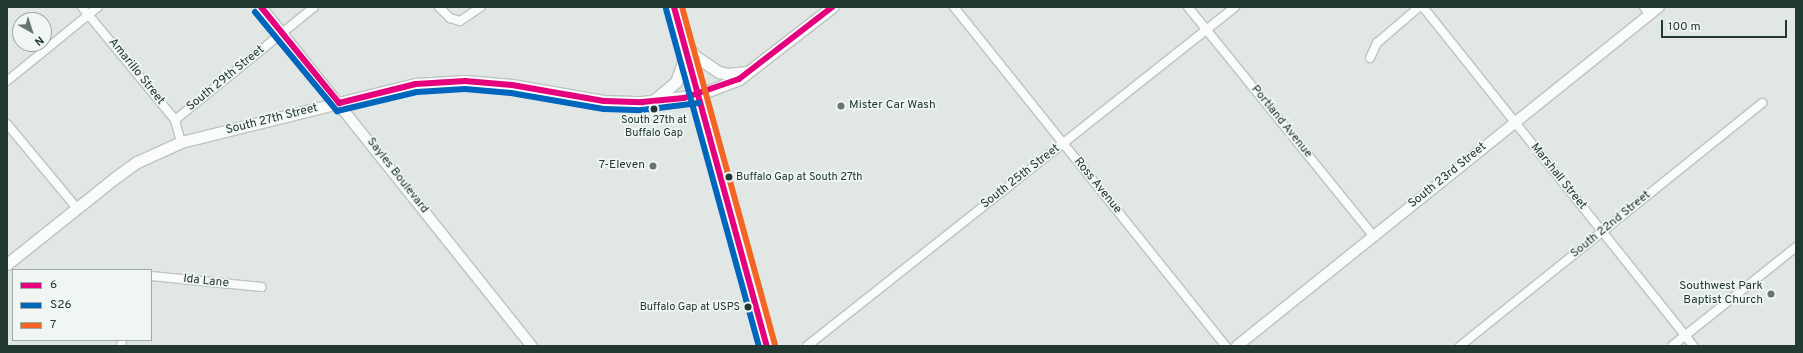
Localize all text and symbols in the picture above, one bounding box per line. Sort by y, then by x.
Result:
north arrow [12,12,52,52]
scale bar [1663,12,1789,38]
text: 100 m [1668,19,1701,35]
text: N [31,33,46,48]
street label: Amarillo Street [105,36,167,108]
street label: South 29th Street [184,43,268,115]
street label: Portland Avenue [1247,83,1315,161]
place label: Mister Car Wash [849,99,936,113]
marker: Mister Car Wash [836,101,846,111]
street label: South 27th Street [224,102,320,138]
marker: South 27th at Buffalo Gap [649,104,659,114]
place label: South 27th at Buffalo Gap [621,114,687,140]
street label: Sayles Boulevard [363,135,431,217]
street label: South 23rd Street [1406,140,1490,212]
street label: Marshall Street [1527,141,1589,213]
street label: South 25th Street [979,142,1063,212]
street label: Ross Avenue [1070,155,1124,217]
place label: 7-Eleven [599,159,645,173]
marker: 7-Eleven [648,161,658,171]
place label: Buffalo Gap at South 27th [736,170,862,184]
marker: Buffalo Gap at South 27th [724,172,734,182]
street label: South 22nd Street [1568,188,1654,262]
legend [12,269,152,341]
street label: Ida Lane [182,272,230,292]
text: 6 [50,277,57,293]
place label: Southwest Park Baptist Church [1679,280,1763,308]
marker: Southwest Park Baptist Church [1766,289,1776,299]
text: S26 [50,297,72,313]
place label: Buffalo Gap at USPS [640,300,740,314]
marker: Buffalo Gap at USPS [743,302,753,312]
text: 7 [50,317,56,333]

